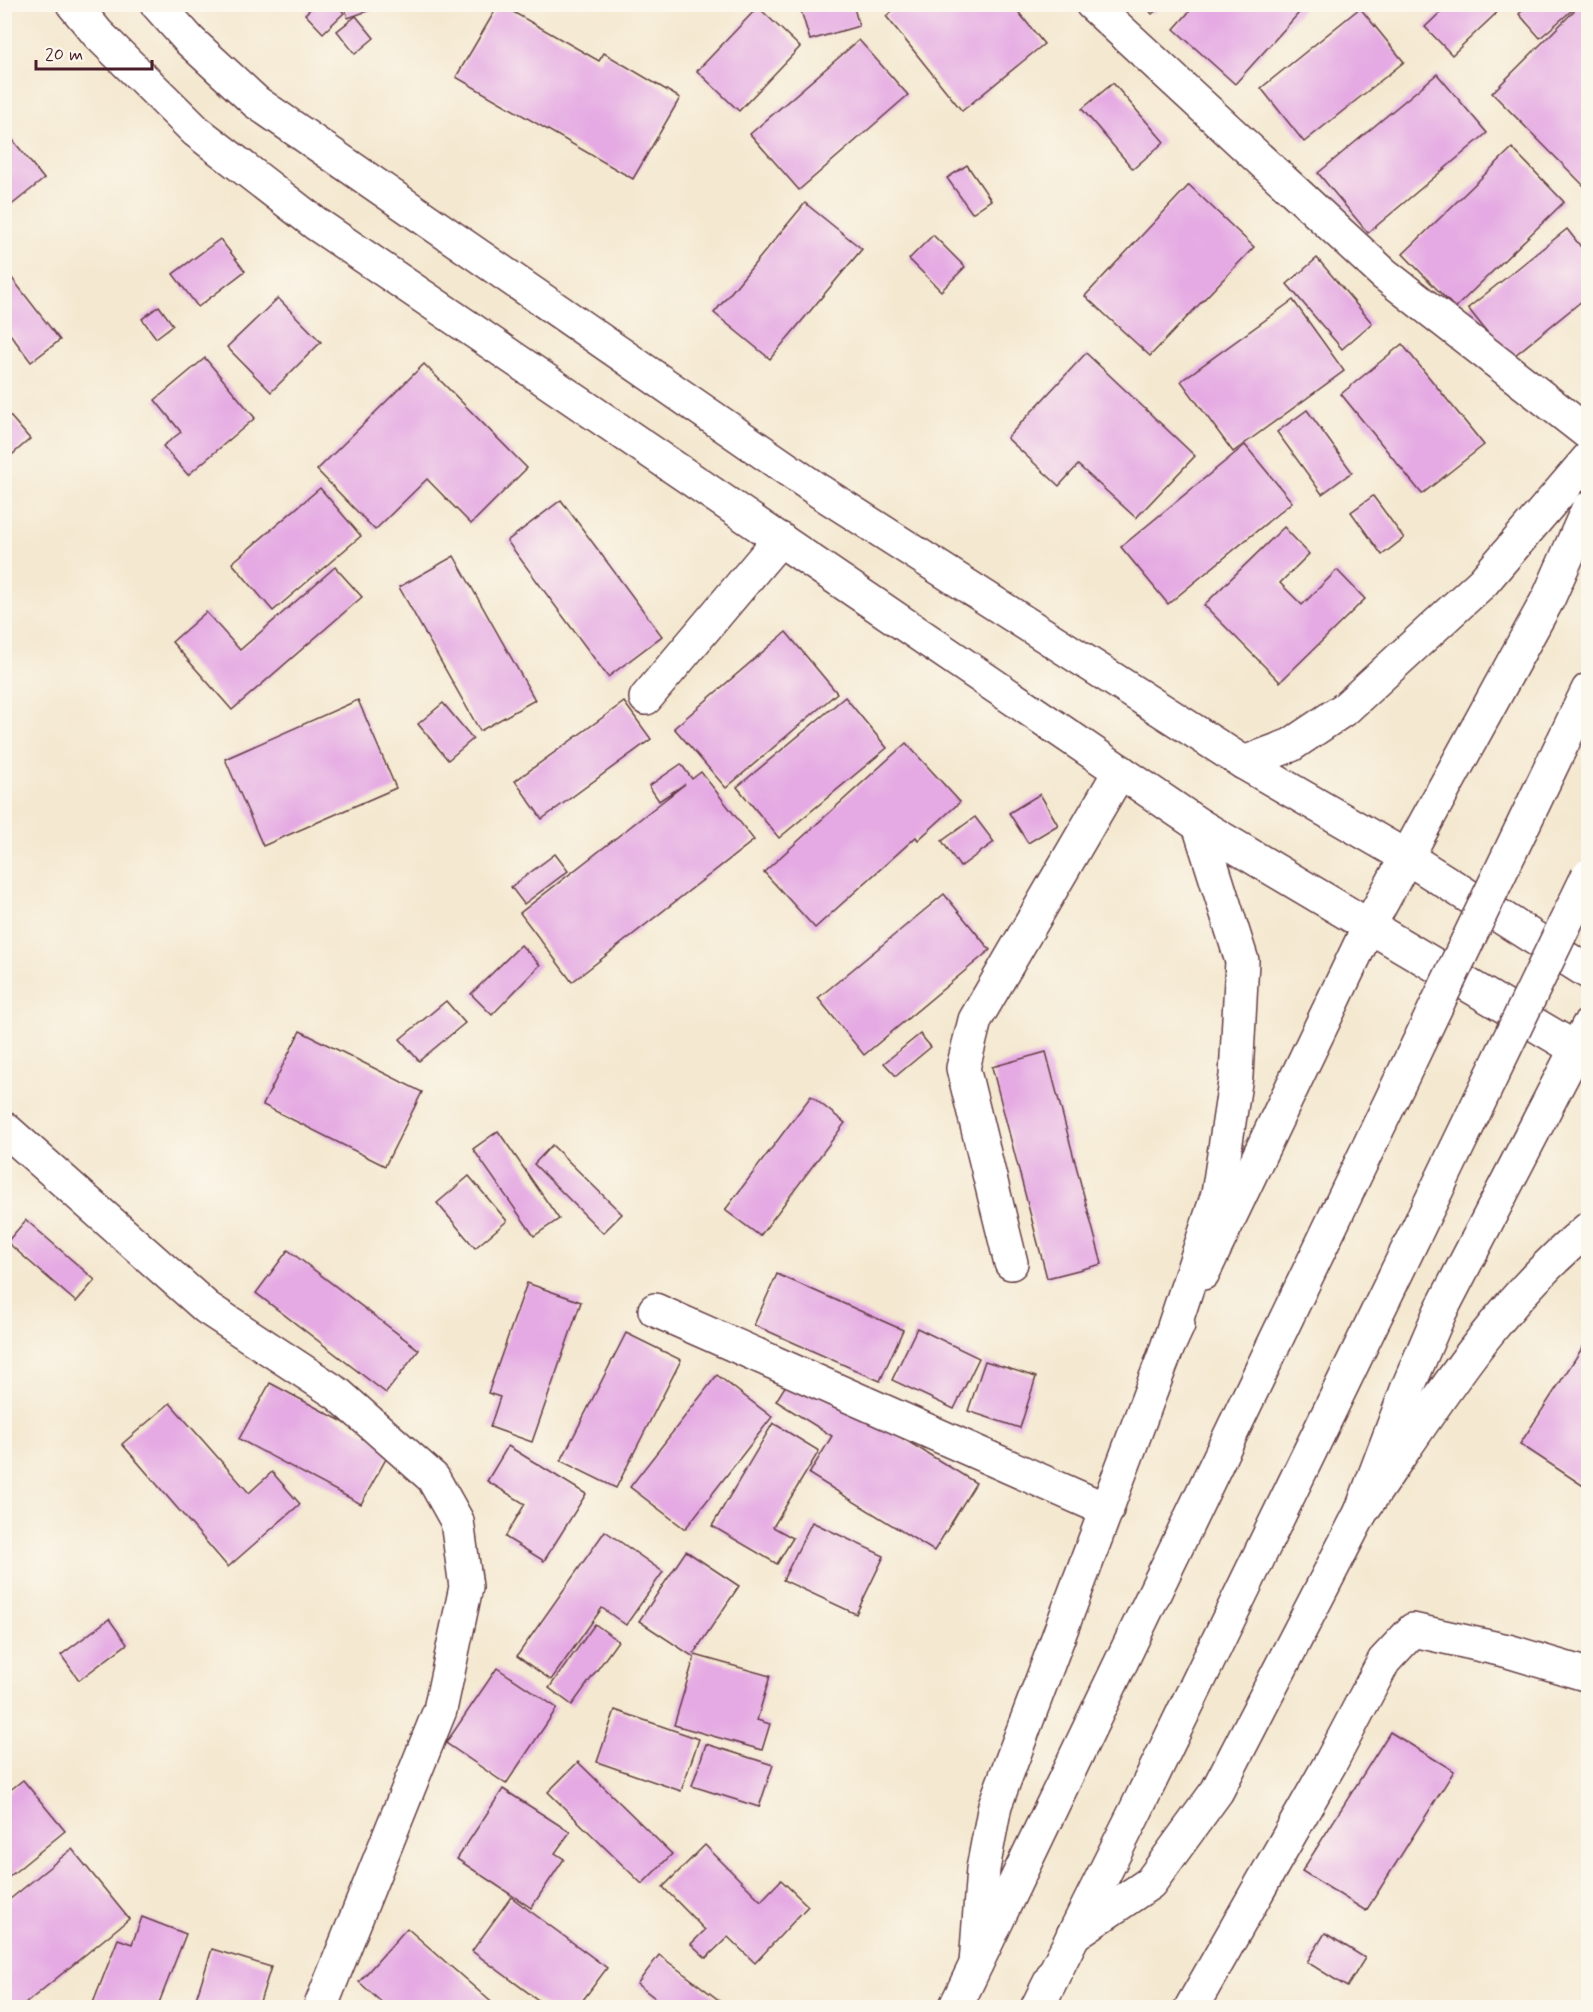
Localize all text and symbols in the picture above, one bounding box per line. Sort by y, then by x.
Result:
scale bar [36,33,152,71]
text: 20 m [45,43,83,67]

